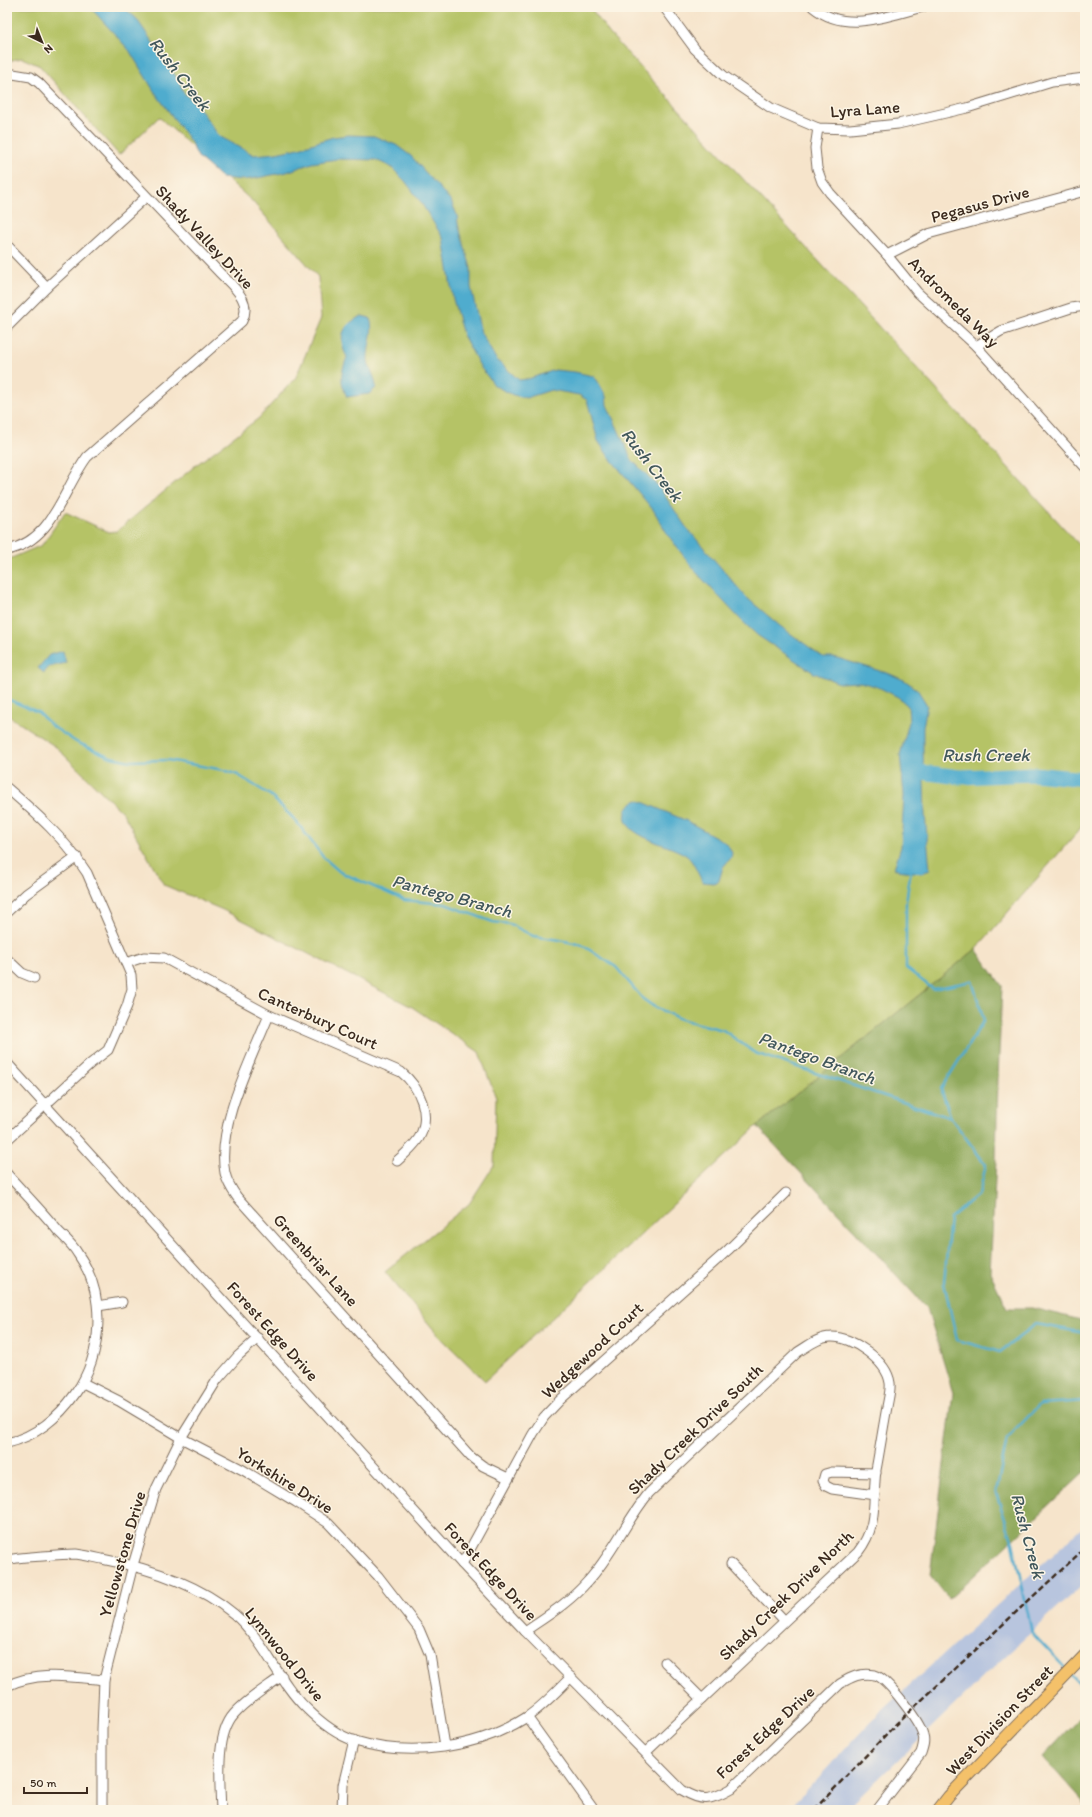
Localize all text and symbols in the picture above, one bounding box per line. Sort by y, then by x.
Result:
north arrow [22,22,62,62]
water label: Rush Creek [144,33,217,117]
text: N [41,42,56,56]
street label: Lyra Lane [829,97,901,121]
street label: Shady Valley Drive [152,181,258,293]
street label: Pegasus Drive [929,181,1031,227]
street label: Andromeda Way [905,253,1003,351]
water label: Rush Creek [616,424,689,508]
water label: Rush Creek [942,744,1031,766]
water label: Pantego Branch [390,869,514,923]
street label: Canterbury Court [255,983,382,1054]
water label: Pantego Branch [756,1027,879,1089]
street label: Greenbriar Lane [269,1210,363,1310]
street label: Forest Edge Drive [223,1277,323,1385]
street label: Wedgewood Court [537,1298,647,1402]
street label: Shady Creek Drive South [623,1359,767,1499]
street label: Yorkshire Drive [233,1442,337,1518]
street label: Yellowstone Drive [94,1489,150,1619]
water label: Rush Creek [1006,1491,1050,1583]
street label: Forest Edge Drive [440,1518,542,1624]
street label: Shady Creek Drive North [715,1525,858,1664]
street label: Lynnwood Drive [241,1603,329,1705]
street label: West Division Street [941,1660,1057,1779]
street label: Forest Edge Drive [712,1681,818,1783]
scale bar [24,1769,87,1795]
text: 50 m [30,1776,56,1790]

